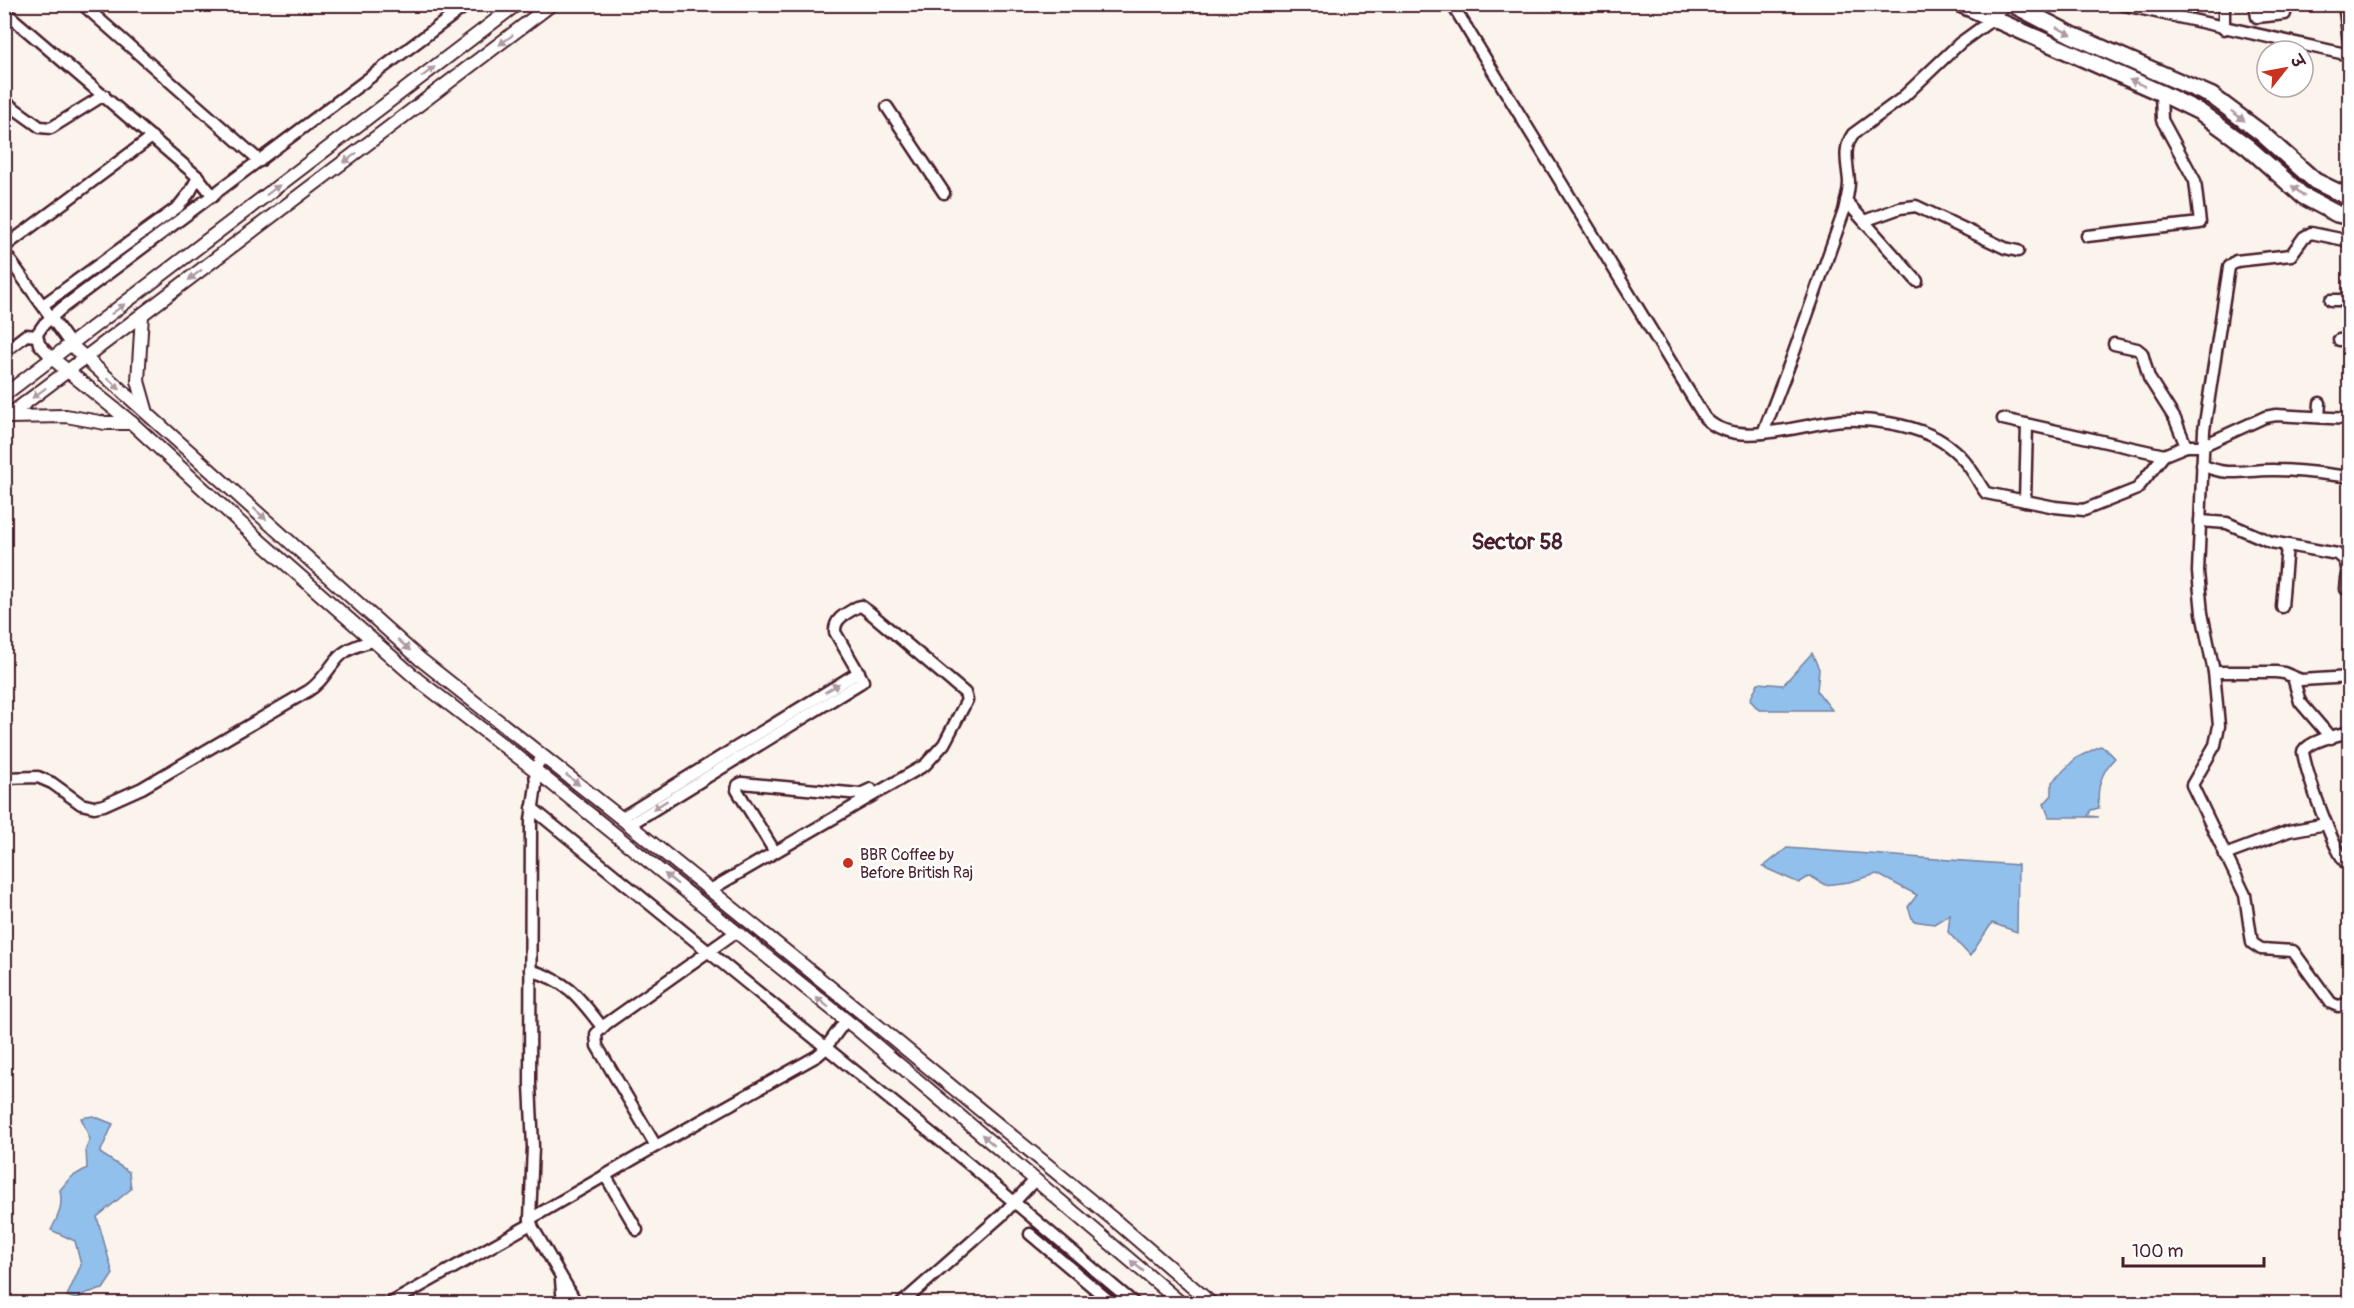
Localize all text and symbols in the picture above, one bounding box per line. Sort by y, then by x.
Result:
one-way arrow [2056,26,2073,35]
one-way arrow [498,34,514,46]
north arrow [2255,39,2315,99]
text: उ [2285,50,2309,73]
one-way arrow [419,66,435,78]
one-way arrow [2128,78,2146,88]
one-way arrow [2230,110,2246,122]
one-way arrow [343,151,358,163]
one-way arrow [265,185,280,197]
one-way arrow [2291,185,2306,198]
one-way arrow [187,269,202,281]
one-way arrow [110,303,125,315]
one-way arrow [106,377,121,390]
one-way arrow [32,387,47,399]
one-way arrow [252,507,267,521]
district label: Sector 58 [1471,528,1563,556]
one-way arrow [397,638,412,652]
one-way arrow [824,683,840,694]
one-way arrow [565,773,581,786]
one-way arrow [652,800,668,811]
place label: BBR Coffee by Before British Raj [860,845,973,883]
marker: BBR Coffee by Before British Raj [841,856,855,870]
one-way arrow [663,873,678,886]
one-way arrow [815,996,830,1008]
one-way arrow [980,1134,996,1147]
scale bar [2123,1230,2264,1268]
text: 100 m [2132,1240,2184,1263]
one-way arrow [1130,1260,1145,1273]

